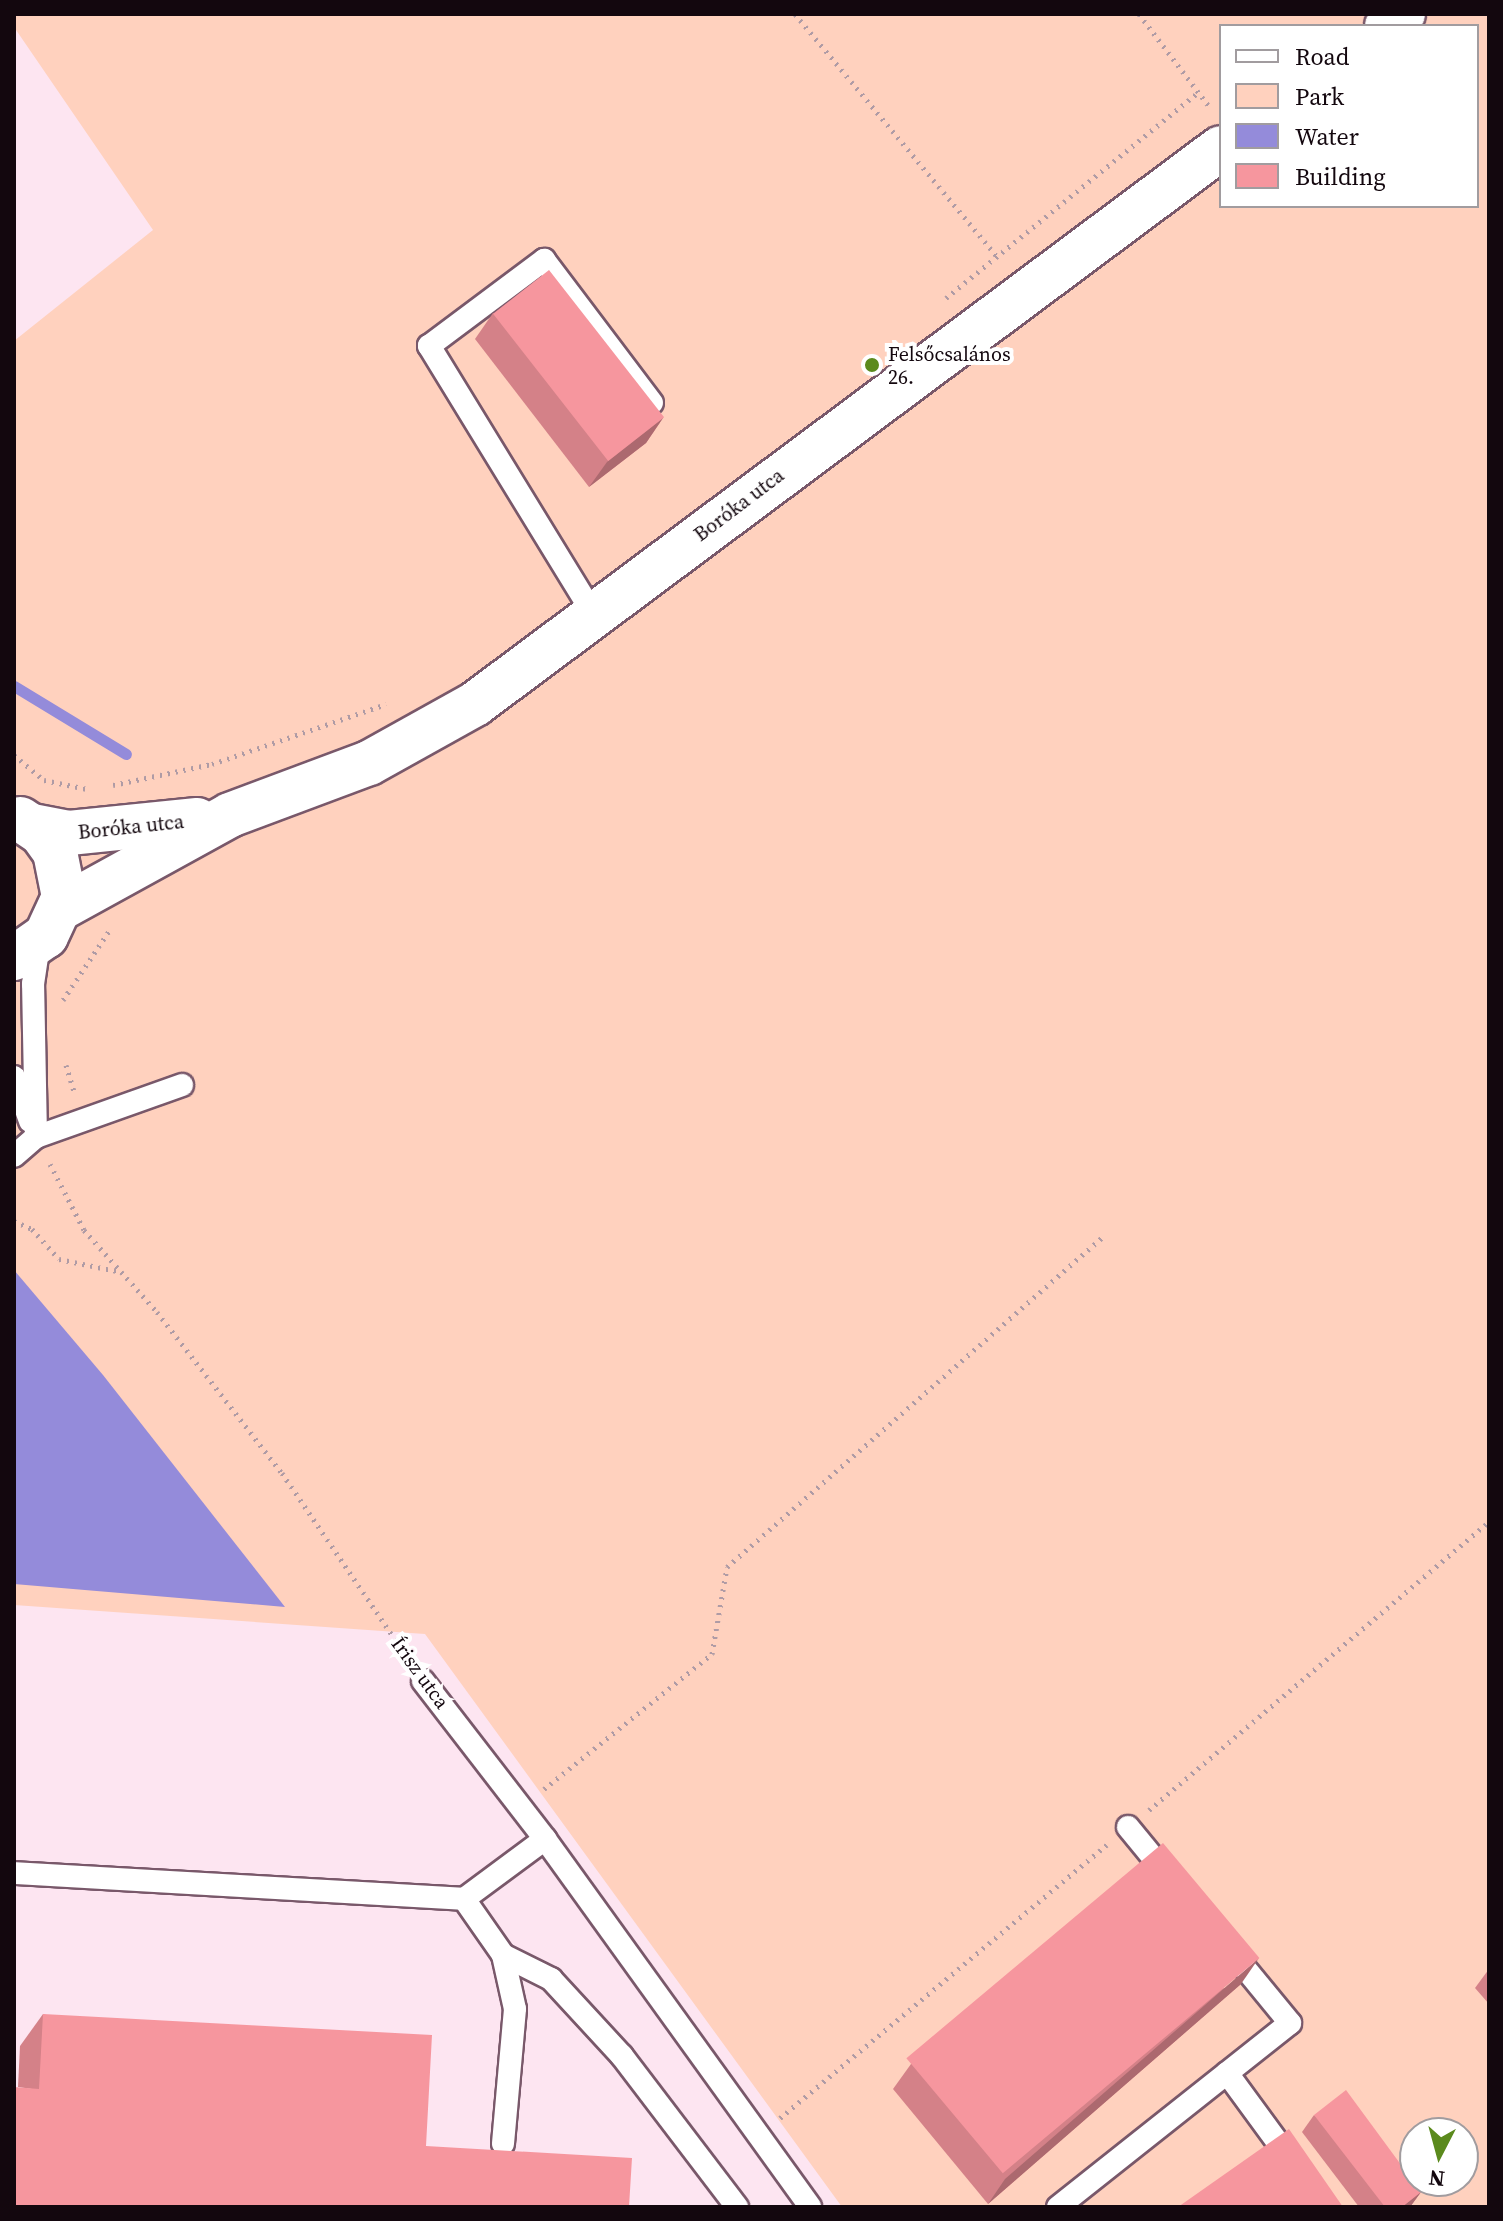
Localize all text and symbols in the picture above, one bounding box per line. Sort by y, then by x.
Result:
legend [1219,24,1479,208]
text: Road [1295,40,1349,73]
text: Park [1295,80,1344,113]
text: Water [1295,120,1359,153]
text: Building [1295,160,1386,193]
place label: Felsőcsalános 26. [888,342,1011,389]
marker: Felsőcsalános 26. [863,356,881,374]
street label: Boróka utca [689,463,789,547]
street label: Boróka utca [77,810,185,844]
street label: Írisz utca [386,1633,454,1713]
north arrow [1399,2117,1479,2197]
text: N [1427,2163,1446,2195]

